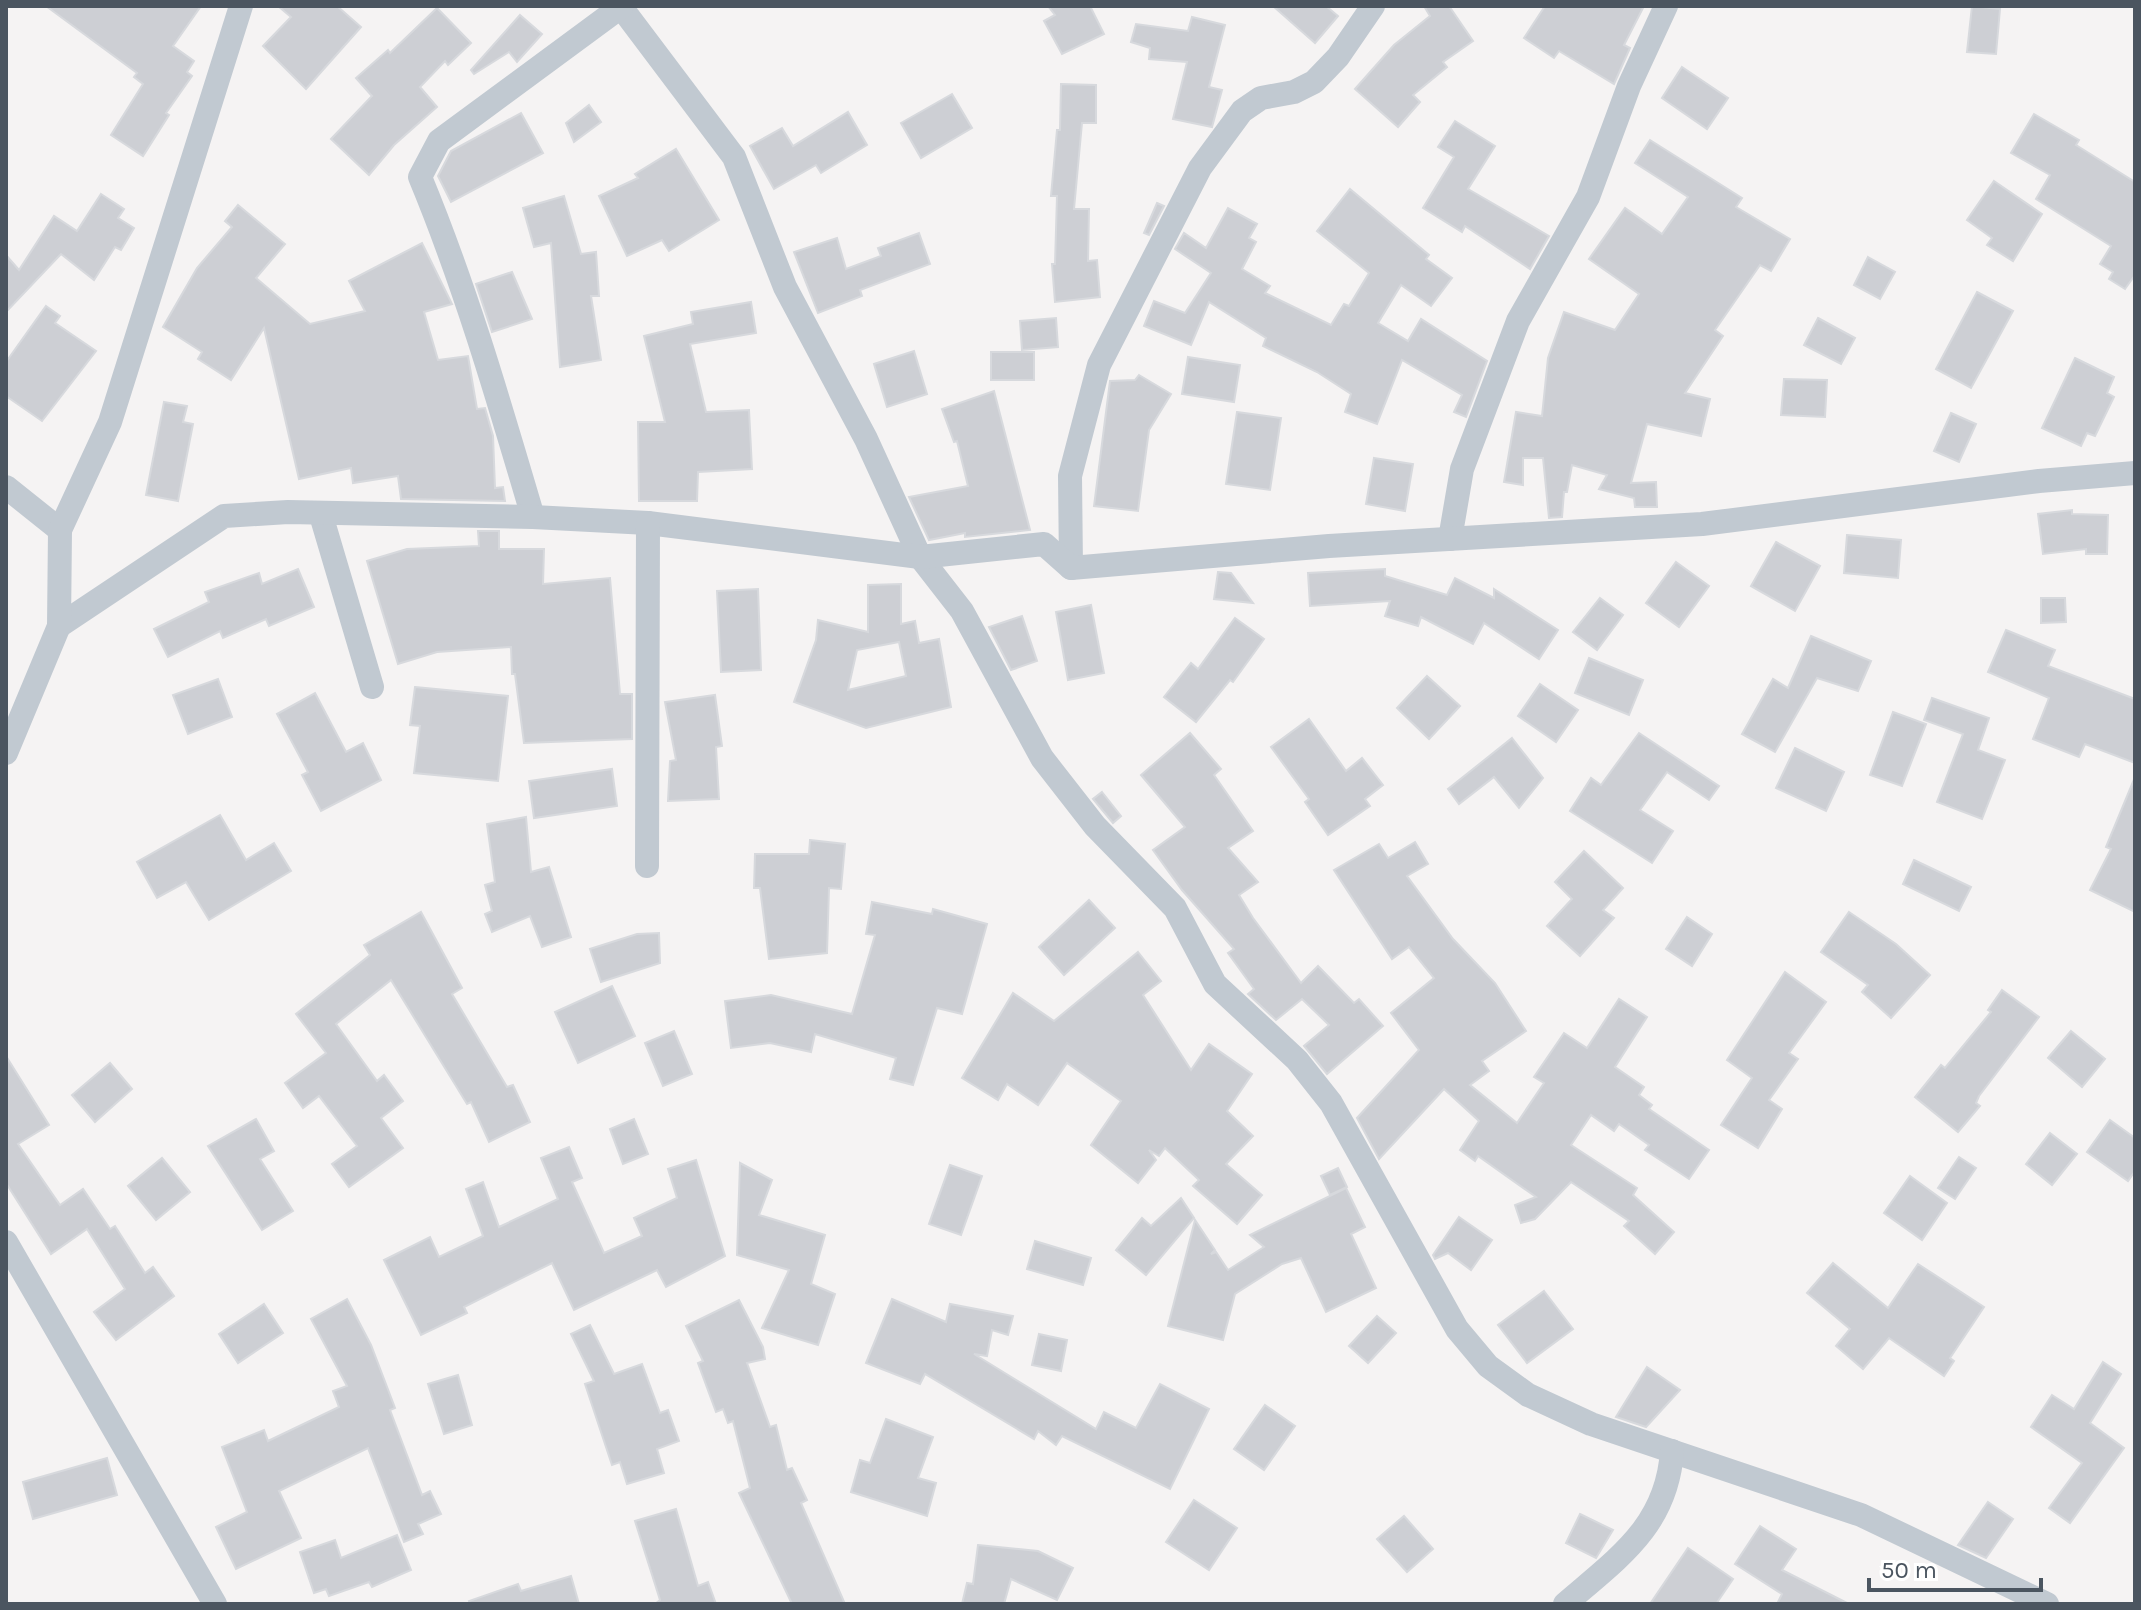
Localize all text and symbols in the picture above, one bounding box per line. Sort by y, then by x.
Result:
scale bar [1869,1542,2041,1592]
text: 50 m [1881,1556,1937,1584]

